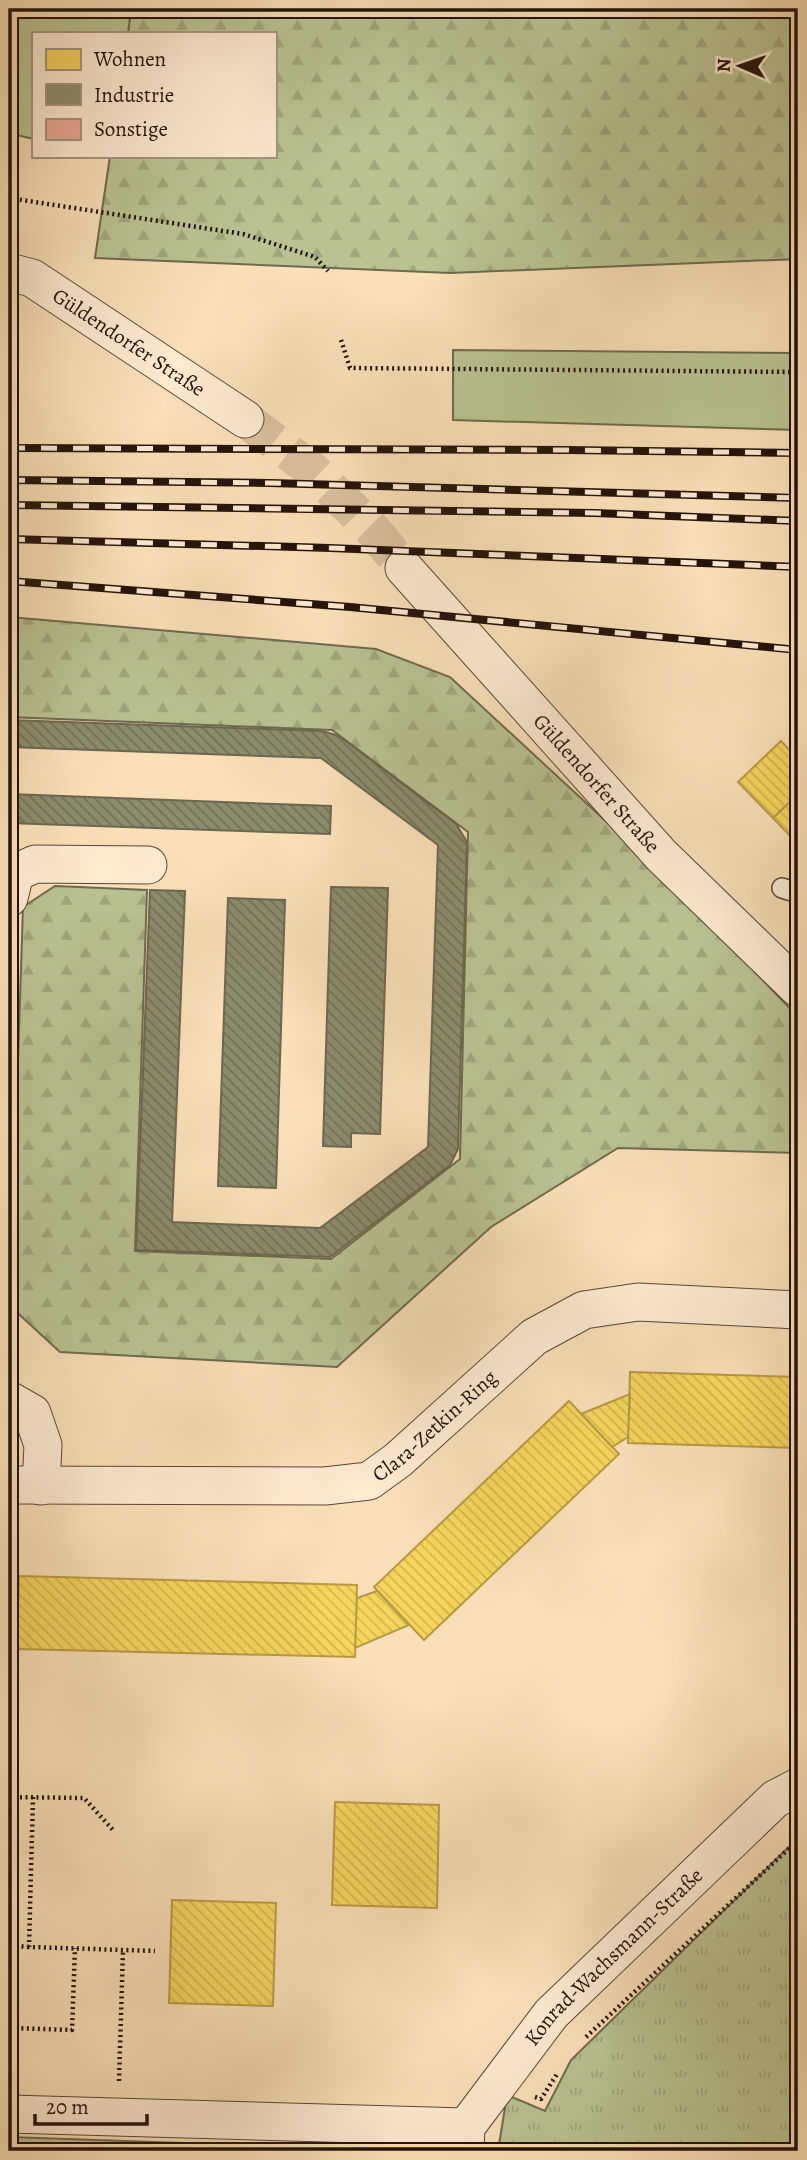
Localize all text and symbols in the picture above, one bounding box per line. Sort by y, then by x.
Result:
legend [32,32,276,158]
north arrow [706,32,776,102]
text: Wohnen [93,45,166,73]
text: N [711,58,737,73]
text: Industrie [94,81,174,109]
text: Sonstige [94,115,168,143]
street label: Güldendorfer Straße [47,281,211,403]
street label: Güldendorfer Straße [527,708,667,859]
street label: Clara-Zetkin-Ring [366,1363,503,1488]
street label: Konrad-Wachsmann-Straße [518,1862,709,2051]
scale bar [35,2083,147,2127]
text: 20 m [46,2093,89,2121]

